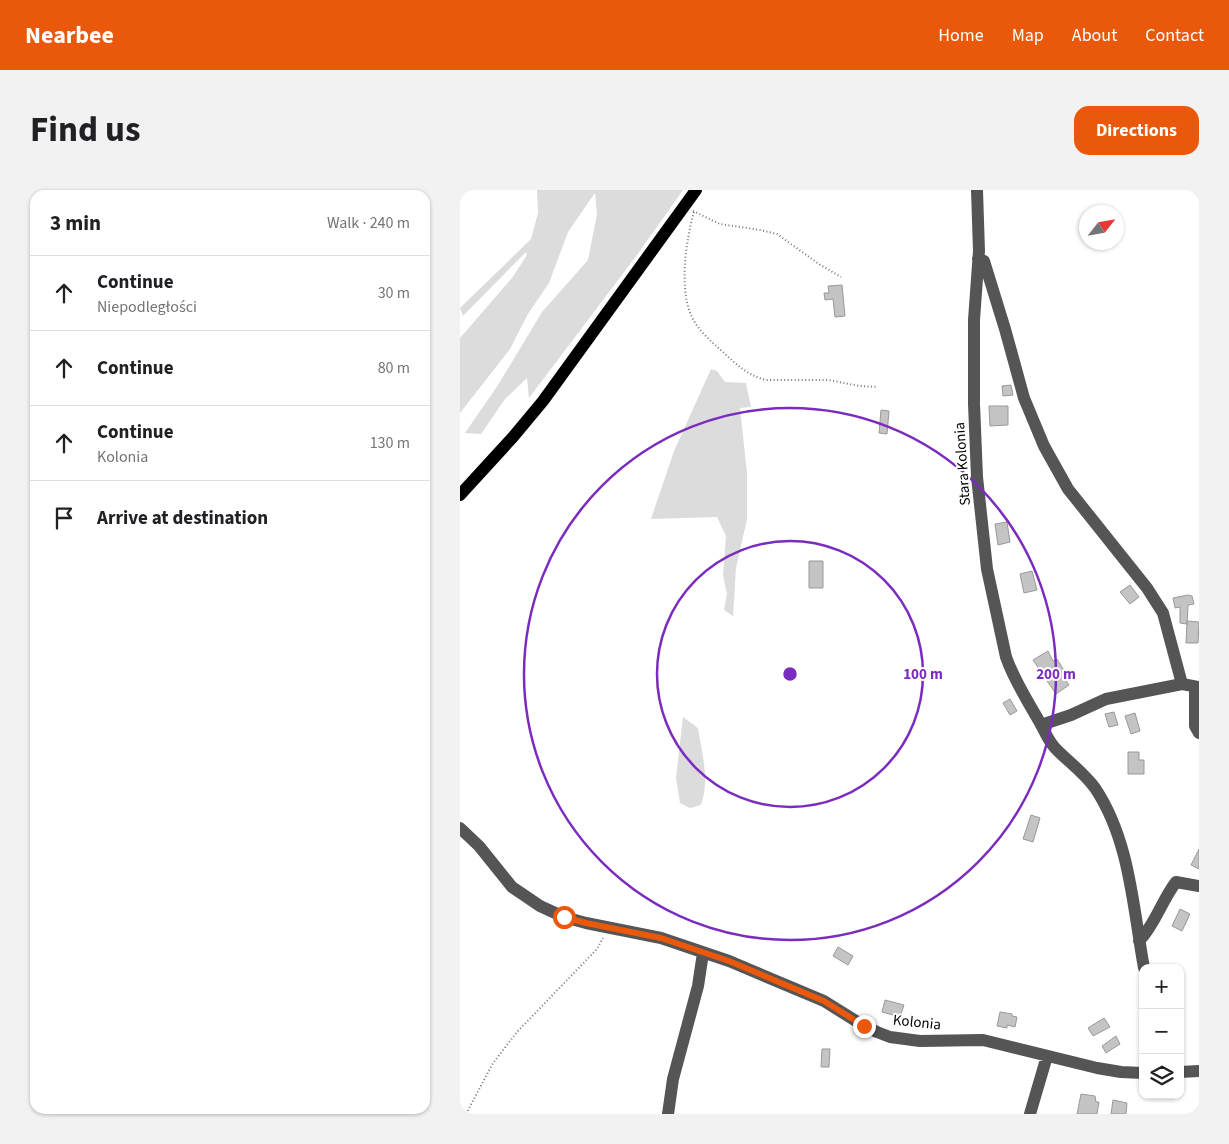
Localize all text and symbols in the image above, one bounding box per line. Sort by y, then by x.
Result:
text: Nearbee [25,18,114,53]
text: Home [938,23,984,48]
text: Map [1012,23,1044,48]
text: About [1072,23,1117,48]
text: Contact [1145,23,1204,48]
text: Find us [30,105,140,155]
button: Directions [1074,106,1199,155]
north arrow [1079,205,1124,250]
text: 3 min [50,208,101,238]
text: Walk · 240 m [327,212,410,234]
text: Continue [97,269,174,296]
icon: ahead [50,279,78,307]
text: 30 m [378,282,410,304]
text: Niepodległości [97,296,197,318]
icon: ahead [50,354,78,382]
text: Continue [97,355,174,382]
text: 80 m [378,357,410,379]
text: Continue [97,419,174,446]
street label: Stara Kolonia [949,422,976,506]
icon: ahead [50,429,78,457]
text: 130 m [370,432,410,454]
text: Kolonia [97,446,148,468]
icon: arrive [50,504,78,532]
text: Arrive at destination [97,505,268,532]
text: 100 m [903,664,943,685]
text: 200 m [1036,664,1076,685]
centre of rings [781,665,799,683]
route start [553,906,576,929]
map controls [1139,964,1184,1099]
button: + [1139,964,1184,1009]
button: − [1139,1009,1184,1054]
street label: Kolonia [892,1010,942,1035]
route end [853,1015,876,1038]
button: layers [1139,1054,1184,1099]

